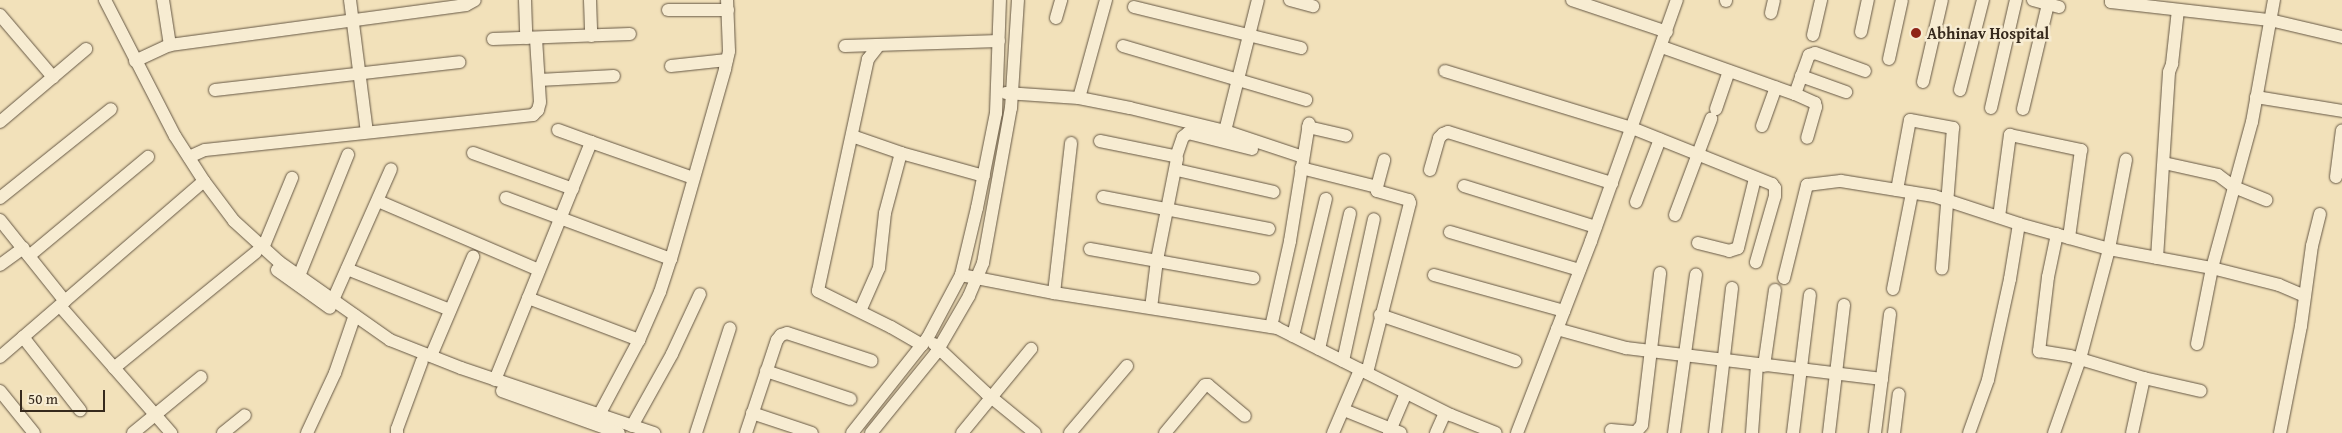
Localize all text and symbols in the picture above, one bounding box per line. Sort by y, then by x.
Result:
place label: Abhinav Hospital [1927,23,2049,43]
marker: Abhinav Hospital [1909,26,1923,40]
scale bar [22,380,108,412]
text: 50 m [28,388,58,409]

